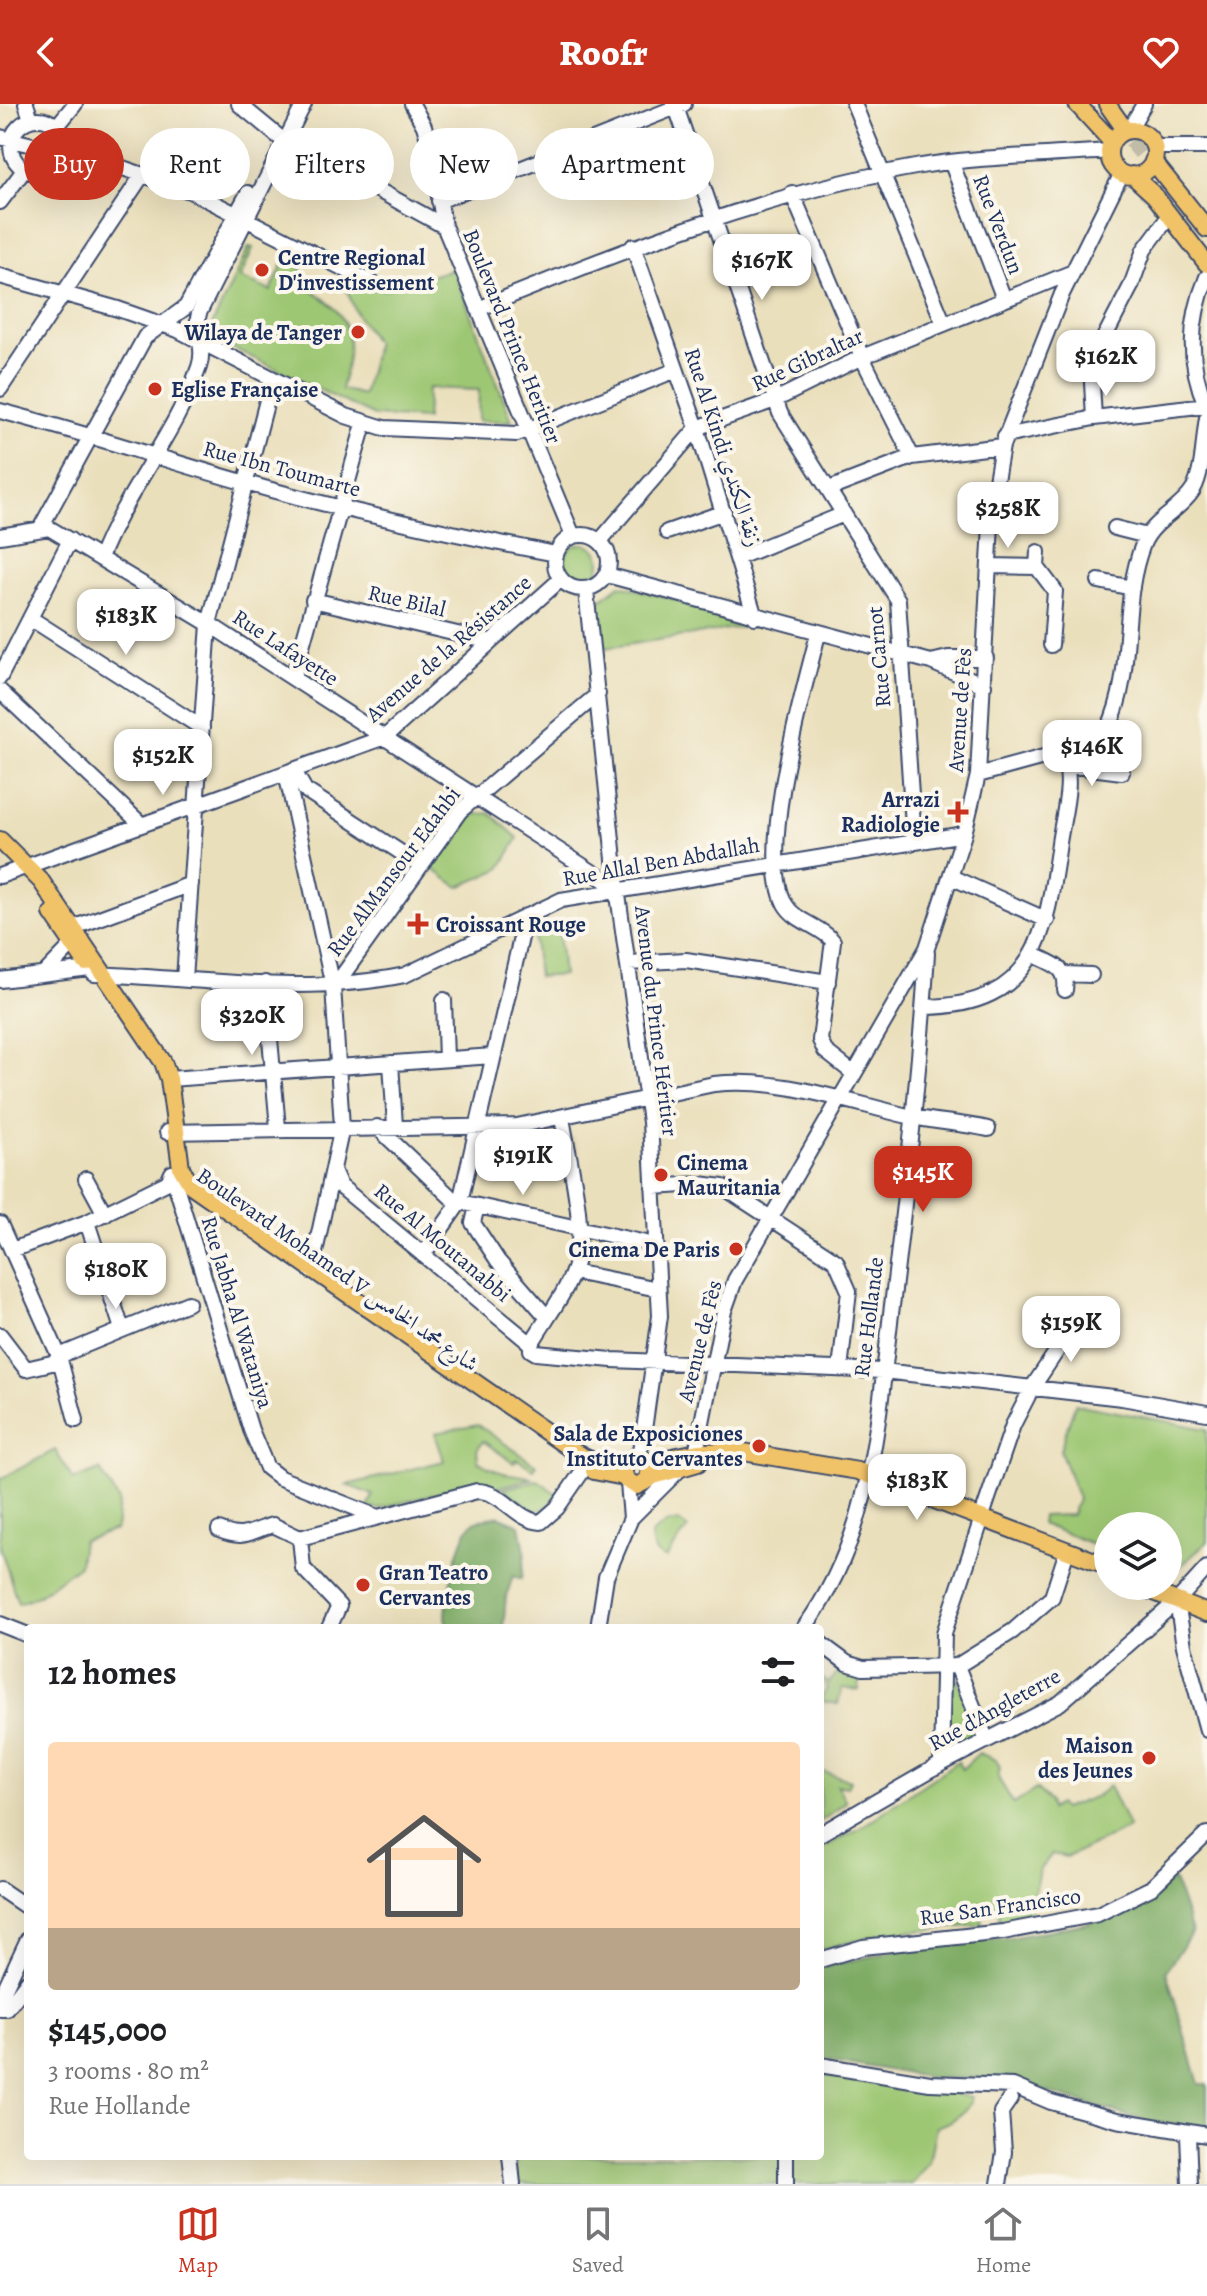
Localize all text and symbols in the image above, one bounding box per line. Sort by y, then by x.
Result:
text: Roofr [559,28,648,77]
icon: back [24,30,68,74]
icon: heart [1139,30,1183,74]
chip: Buy [24,128,124,200]
chip: Rent [140,128,250,200]
chip: Filters [266,128,394,200]
chip: New [410,128,518,200]
chip: Apartment [534,128,714,200]
street label: Rue Verdun [965,170,1031,279]
street label: Boulevard Prince Heritier [455,224,569,448]
pin: $167K [706,234,818,302]
text: $167K [731,242,793,277]
place label: Centre Regional D'investissement [278,243,435,298]
marker: Centre Regional D'investissement [253,261,271,279]
place label: Wilaya de Tanger [183,318,342,348]
street label: Rue Gibraltar [747,321,868,399]
marker: Wilaya de Tanger [349,323,367,341]
pin: $162K [1050,330,1162,398]
text: $162K [1074,338,1138,373]
street label: Rue Al Kindi زنقة الكندي [675,344,769,551]
place label: Eglise Française [171,375,318,405]
marker: Eglise Française [146,380,164,398]
street label: Rue Ibn Toumarte [200,434,364,504]
pin: $258K [952,482,1064,550]
text: $258K [975,490,1041,525]
street label: Avenue de la Résistance [359,568,538,730]
street label: Rue Bilal [365,577,449,624]
pin: $183K [70,589,182,657]
text: $183K [95,597,157,632]
street label: Rue Lafayette [227,602,344,693]
street label: Rue Carnot [860,605,898,709]
street label: Avenue de Fès [941,647,979,774]
pin: $146K [1036,720,1148,788]
text: $146K [1061,728,1123,763]
pin: $152K [107,729,219,797]
text: $152K [132,737,194,772]
street label: Rue AlMansour Edahbi [320,781,468,963]
place label: Arrazi Radiologie [841,785,940,840]
marker: Arrazi Radiologie [947,801,969,823]
street label: Rue Allal Ben Abdallah [560,830,762,894]
street label: Avenue du Prince Héritier [627,903,685,1138]
place label: Croissant Rouge [436,910,586,940]
marker: Croissant Rouge [407,913,429,935]
pin: $320K [196,989,308,1057]
text: $320K [219,997,285,1032]
pin: $191K [467,1129,579,1197]
text: $191K [493,1137,553,1172]
pin: $145K [867,1146,979,1214]
place label: Cinema Mauritania [677,1148,781,1203]
text: $145K [892,1154,954,1189]
street label: Boulevard Mohamed V شارع محمد الخامس [189,1161,484,1381]
marker: Cinema Mauritania [652,1166,670,1184]
street label: Rue Al Moutanabbi [367,1176,517,1309]
street label: Rue Jabha Al Wataniya [193,1212,281,1413]
place label: Cinema De Paris [568,1235,720,1265]
marker: Cinema De Paris [727,1240,745,1258]
pin: $180K [60,1243,172,1311]
text: $180K [84,1251,148,1286]
street label: Rue Hollande [847,1255,891,1379]
street label: Avenue de Fès [670,1277,730,1406]
pin: $159K [1015,1296,1127,1364]
text: $159K [1040,1304,1102,1339]
place label: Sala de Exposiciones Instituto Cervantes [553,1419,743,1474]
marker: Sala de Exposiciones Instituto Cervantes [750,1437,768,1455]
pin: $183K [861,1454,973,1522]
text: $183K [886,1462,948,1497]
map controls [1094,1512,1182,1600]
button: layers [1094,1512,1182,1600]
place label: Gran Teatro Cervantes [379,1558,488,1613]
marker: Gran Teatro Cervantes [354,1576,372,1594]
text: 12 homes [48,1649,177,1696]
icon: filters [756,1650,800,1694]
street label: Rue d'Angleterre [923,1661,1066,1759]
place label: Maison des Jeunes [1038,1731,1133,1786]
marker: Maison des Jeunes [1140,1749,1158,1767]
icon: home [352,1794,496,1938]
street label: Rue San Francisco [918,1881,1083,1933]
text: $145,000 [48,2006,167,2053]
text: 3 rooms · 80 m² [48,2053,209,2088]
text: Rue Hollande [48,2088,191,2123]
tab: Map [176,2202,220,2280]
tab: Saved [572,2202,624,2280]
tab: Home [976,2202,1031,2280]

